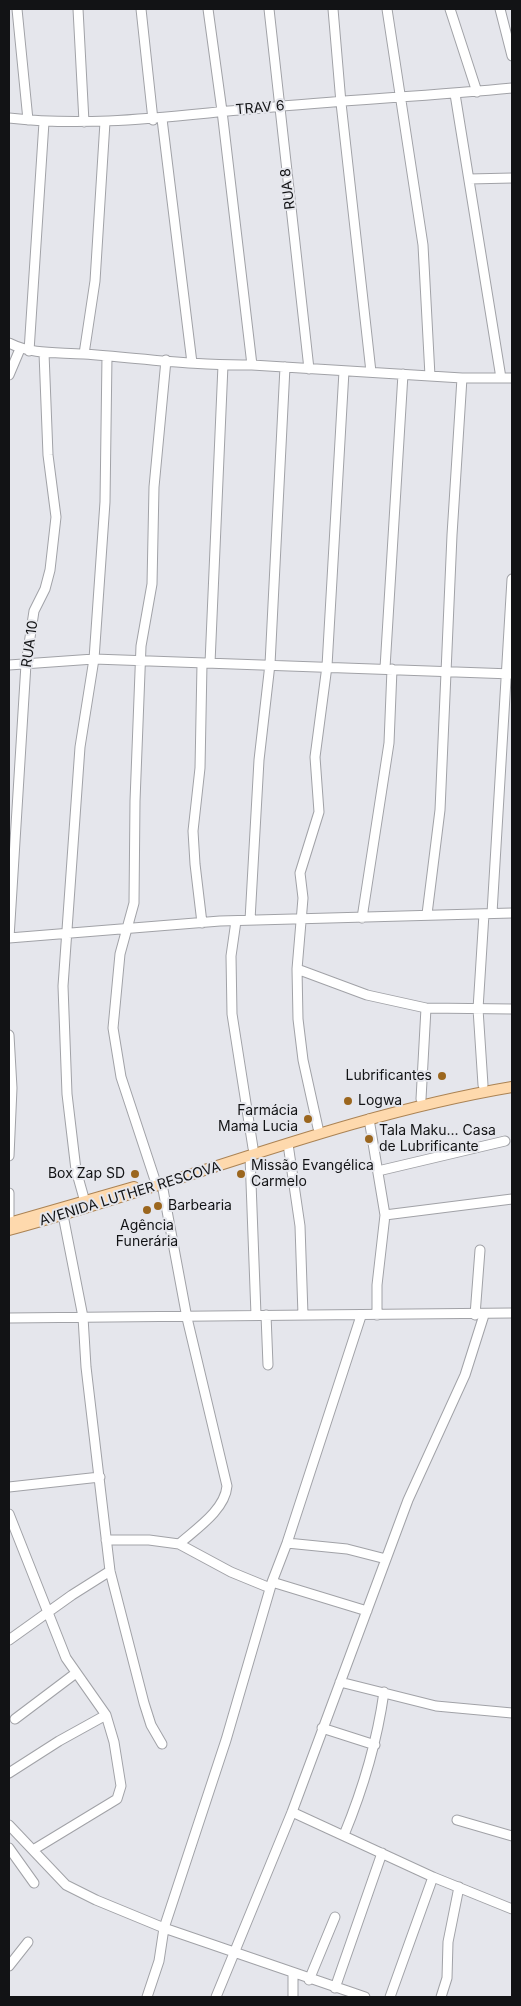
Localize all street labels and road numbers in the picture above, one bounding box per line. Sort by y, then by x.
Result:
street label: TRAV 6 [235,97,285,119]
street label: RUA 8 [277,167,299,211]
street label: RUA 10 [18,619,42,669]
street label: AVENIDA LUTHER RESCOVA [37,1158,223,1230]

